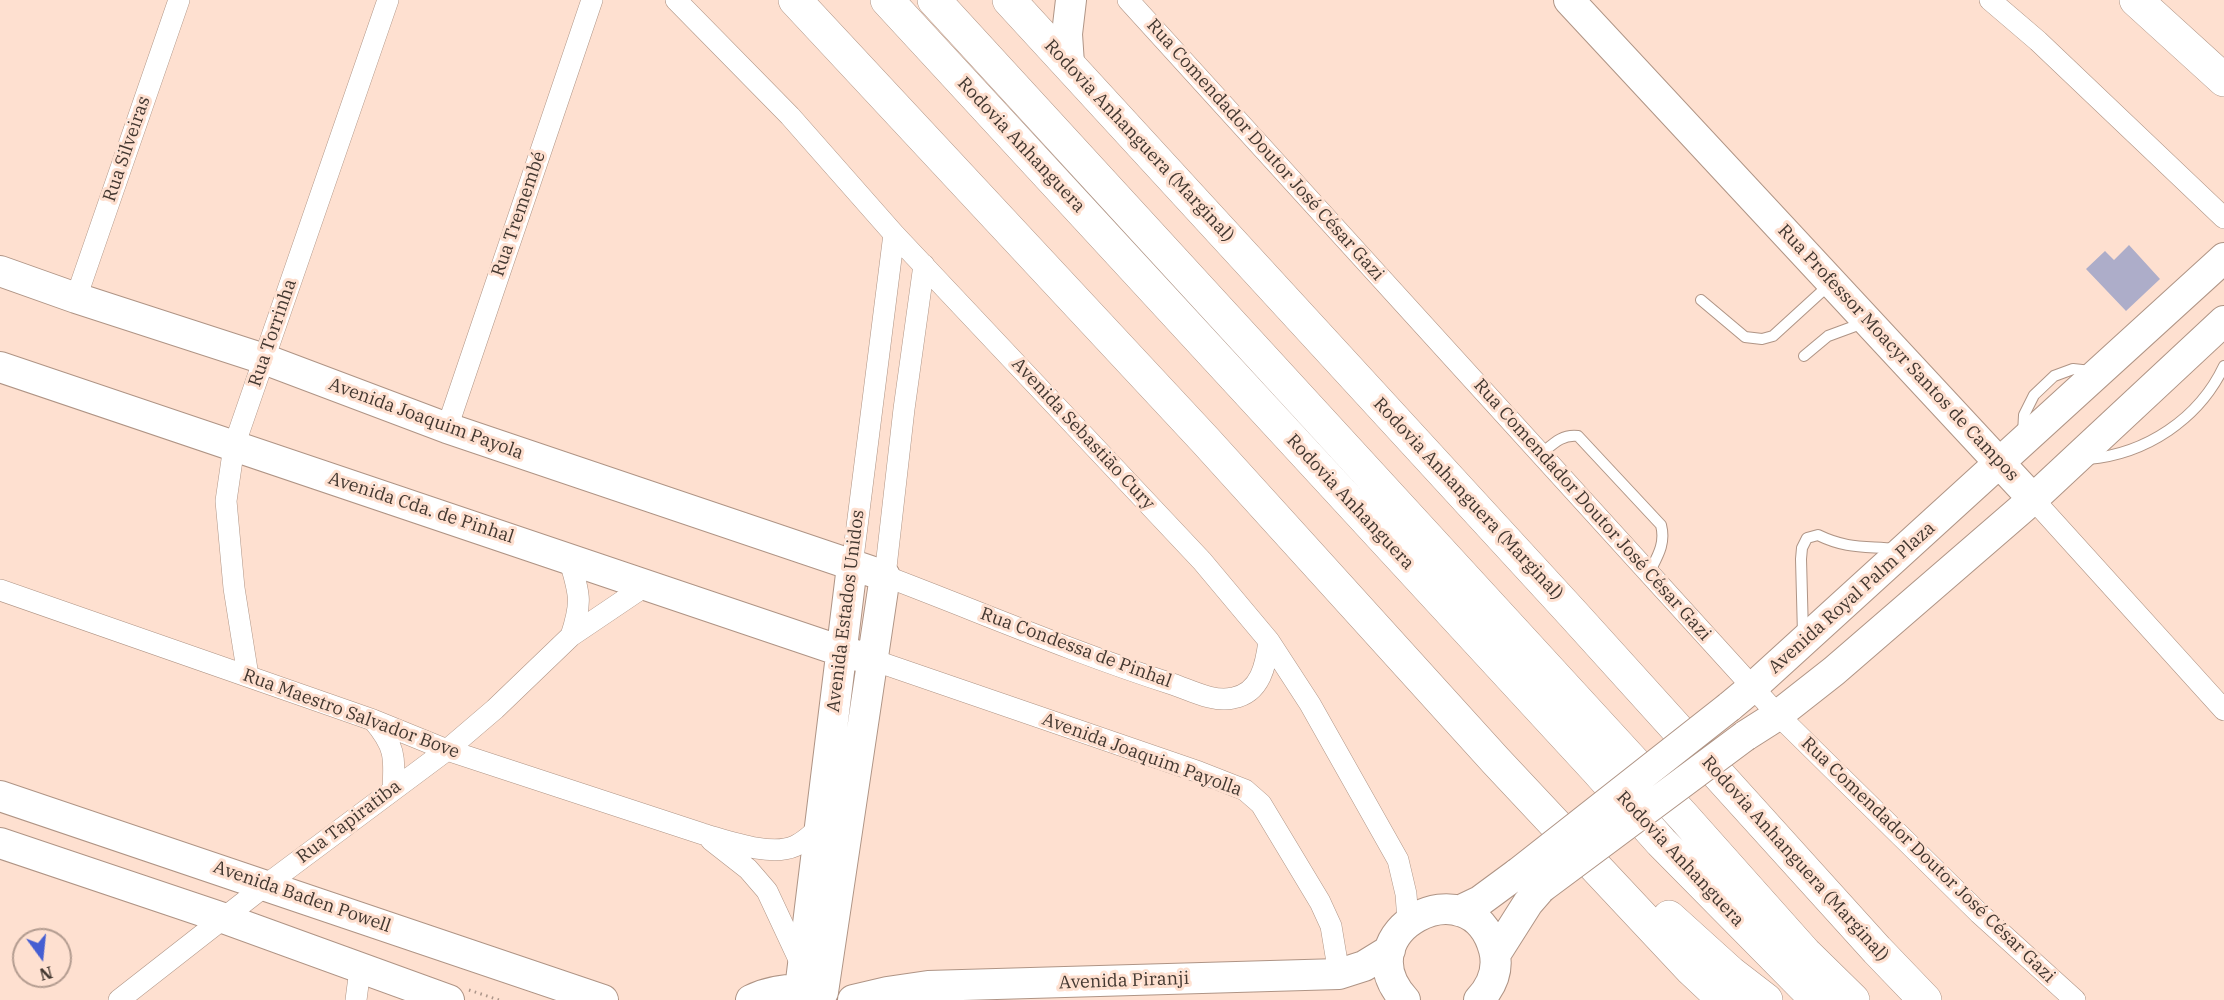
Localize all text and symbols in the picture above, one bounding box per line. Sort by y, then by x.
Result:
street label: Rua Comendador Doutor José César Gazi [1142,15,1388,285]
street label: Rodovia Anhanguera (Marginal) [1039,35,1239,247]
street label: Rodovia Anhanguera [953,73,1089,217]
street label: Rua Silveiras [99,93,155,205]
street label: Rua Tremembé [487,149,551,279]
street label: Rua Professor Moacyr Santos de Campos [1773,220,2023,486]
street label: Rua Torrinha [244,276,302,390]
street label: Avenida Sebastião Cury [1007,354,1159,514]
street label: Avenida Joaquim Payola [326,374,526,464]
street label: Rua Comendador Doutor José César Gazi [1469,375,1715,645]
street label: Rodovia Anhanguera (Marginal) [1368,393,1568,605]
street label: Rodovia Anhanguera [1282,430,1418,574]
street label: Avenida Cda. de Pinhal [325,468,517,548]
street label: Avenida Estados Unidos [823,509,869,713]
street label: Avenida Royal Palm Plaza [1764,517,1940,679]
street label: Rua Condessa de Pinhal [977,603,1175,693]
street label: Rua Maestro Salvador Bove [240,665,462,763]
street label: Avenida Joaquim Payolla [1039,709,1245,801]
street label: Rua Comendador Doutor José César Gazi [1797,733,2059,987]
street label: Rodovia Anhanguera (Marginal) [1697,752,1893,966]
street label: Rua Tapiratiba [293,776,405,868]
street label: Rodovia Anhanguera [1612,787,1748,931]
street label: Avenida Baden Powell [210,856,394,938]
north arrow [12,928,72,988]
text: N [37,962,55,985]
street label: Avenida Piranji [1058,968,1190,994]

